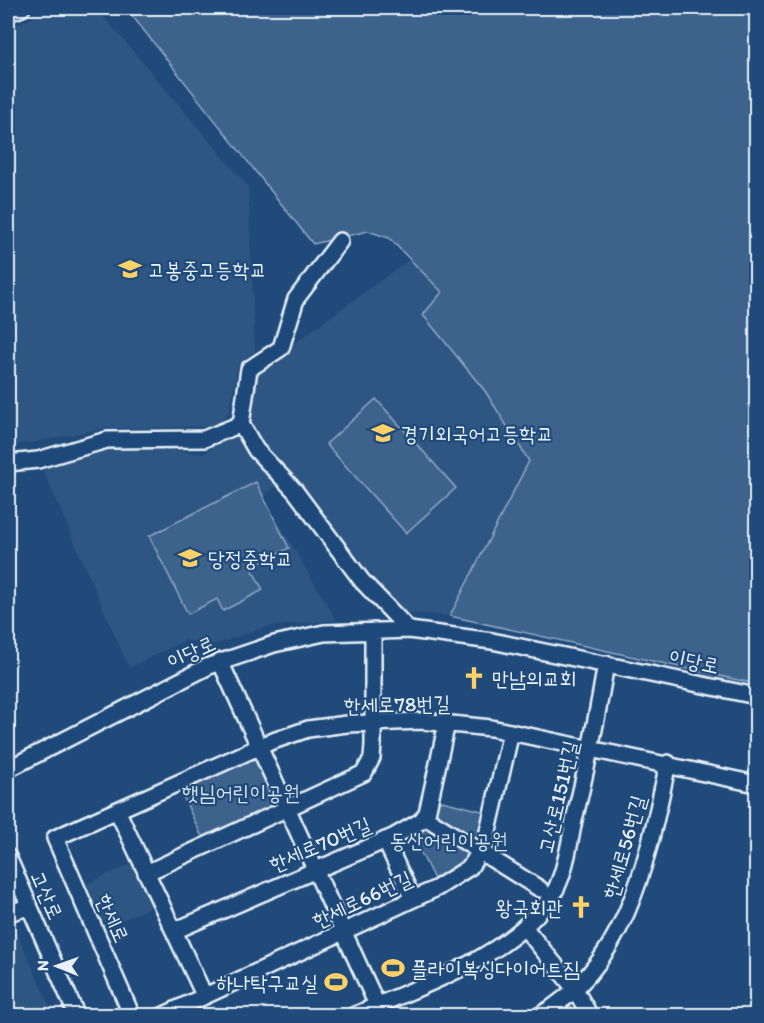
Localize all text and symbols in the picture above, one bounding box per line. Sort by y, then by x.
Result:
school or university icon: 고봉중고등학교 [117,256,143,282]
place label: 고봉중고등학교 [148,257,266,282]
school or university icon: 경기외국어고등학교 [370,420,396,446]
place label: 경기외국어고등학교 [401,421,553,446]
school or university icon: 당정중학교 [177,545,203,571]
place label: 당정중학교 [208,546,293,571]
street label: 이당로 [163,630,219,674]
street label: 이당로 [667,644,721,678]
church icon: 만남의교회 [461,665,487,691]
place label: 만남의교회 [492,666,577,691]
street label: 한세로78번길 [344,691,451,717]
street label: 고산로151번길 [533,738,583,856]
park label: 햇님어린이공원 [182,780,300,805]
street label: 한세로56번길 [597,792,651,902]
street label: 한세로70번길 [265,811,375,877]
park label: 동산어린이공원 [390,828,508,853]
street label: 한세로66번길 [308,865,416,933]
street label: 고산로 [25,867,69,923]
street label: 한세로 [91,890,135,946]
church icon: 왕국회관 [568,894,594,920]
place label: 왕국회관 [495,895,563,920]
north arrow [27,936,87,996]
sports icon: 플라이복싱다이어트짐 [380,955,406,981]
place label: 플라이복싱다이어트짐 [411,956,580,981]
text: N [33,960,52,971]
sports icon: 하나탁구교실 [323,969,349,995]
place label: 하나탁구교실 [217,970,318,995]

